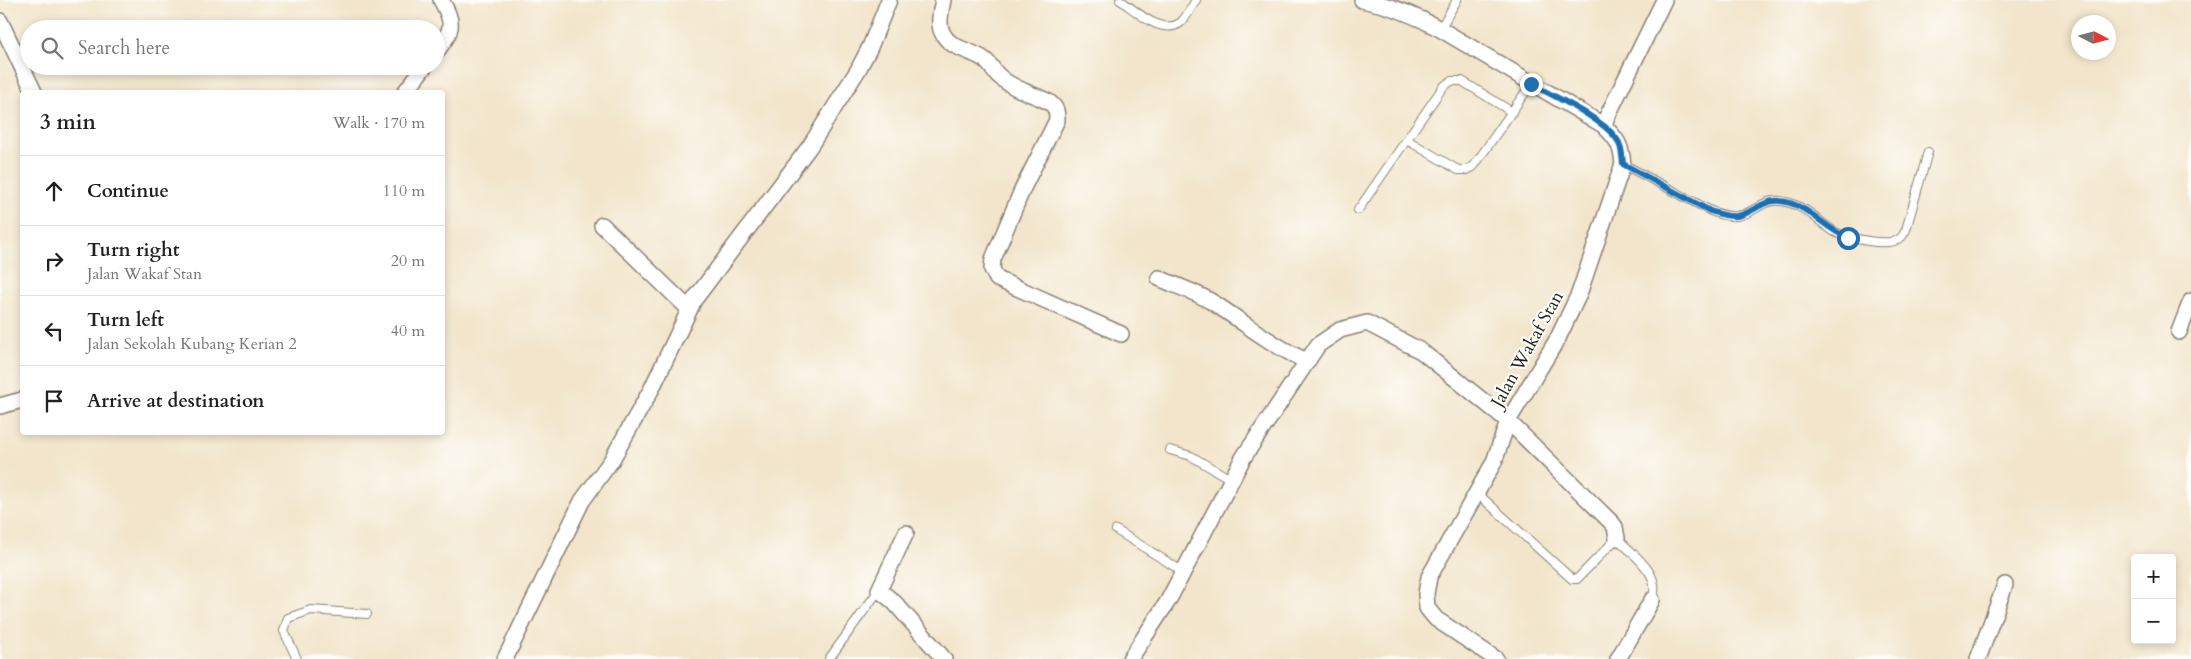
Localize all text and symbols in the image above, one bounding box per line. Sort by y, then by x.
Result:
north arrow [2071,15,2116,60]
search box [20,20,445,75]
icon: search [38,34,66,62]
text: Search here [78,35,170,61]
route end [1520,73,1543,96]
text: 3 min [40,108,96,137]
text: Walk · 170 m [333,112,425,134]
icon: ahead [40,177,68,205]
text: Continue [87,178,169,204]
text: 110 m [383,180,425,202]
route start [1837,227,1860,250]
text: Turn right [87,237,179,263]
icon: right [40,247,68,275]
text: 20 m [391,250,425,272]
text: Jalan Wakaf Stan [87,263,202,285]
street label: Jalan Wakaf Stan [1484,286,1570,415]
text: Turn left [87,307,164,333]
icon: left [40,317,68,345]
text: 40 m [391,320,425,342]
text: Jalan Sekolah Kubang Kerian 2 [87,333,297,355]
icon: arrive [40,387,68,415]
text: Arrive at destination [87,388,264,414]
map controls [2131,554,2176,644]
button: + [2131,554,2176,599]
button: − [2131,599,2176,644]

